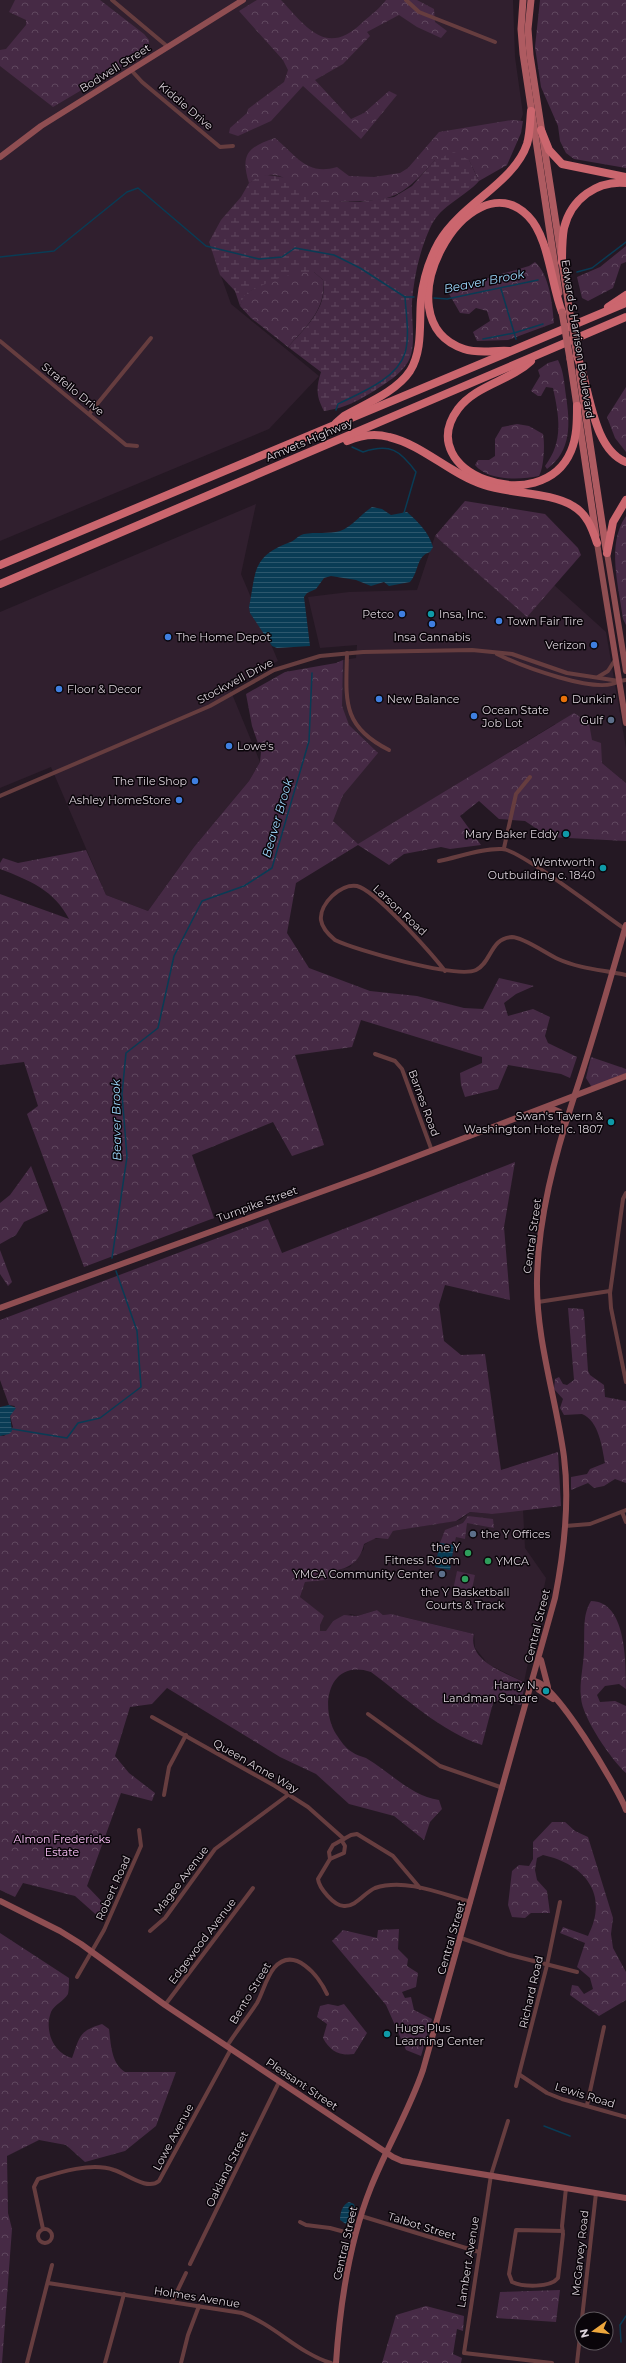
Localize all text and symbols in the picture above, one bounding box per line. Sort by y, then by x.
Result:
street label: Bodwell Street [77,40,153,95]
street label: Kiddie Drive [156,79,216,133]
street label: Edward S Harrison Boulevard [559,259,597,419]
water label: Beaver Brook [442,266,526,296]
street label: Strafello Drive [39,359,107,419]
street label: Amvets Highway [263,415,355,465]
place label: Petco [362,607,394,621]
place label: Insa, Inc. [439,607,486,621]
marker: Petco [397,609,407,619]
marker: Insa, Inc. [426,609,436,619]
place label: Town Fair Tire [507,614,583,628]
marker: Town Fair Tire [494,616,504,626]
marker: Insa Cannabis [427,619,437,629]
place label: The Home Depot [176,630,271,644]
place label: Insa Cannabis [394,630,471,644]
marker: The Home Depot [163,632,173,642]
place label: Verizon [545,638,586,652]
marker: Verizon [589,640,599,650]
street label: Stockwell Drive [195,655,276,707]
place label: Floor & Decor [67,682,141,696]
marker: Floor & Decor [54,684,64,694]
place label: New Balance [387,692,460,706]
place label: Dunkin' [572,692,615,706]
marker: New Balance [374,694,384,704]
marker: Dunkin' [559,694,569,704]
place label: Ocean State Job Lot [481,703,549,730]
marker: Ocean State Job Lot [469,711,479,721]
place label: Gulf [580,713,604,727]
marker: Gulf [606,715,616,725]
place label: Lowe's [237,739,274,753]
marker: Lowe's [224,741,234,751]
place label: The Tile Shop [113,774,187,788]
marker: The Tile Shop [190,776,200,786]
water label: Beaver Brook [259,776,296,859]
place label: Ashley HomeStore [69,793,171,807]
marker: Ashley HomeStore [174,795,184,805]
place label: Mary Baker Eddy [465,827,558,841]
marker: Mary Baker Eddy [561,829,571,839]
place label: Wentworth Outbuilding c. 1840 [488,855,595,882]
marker: Wentworth Outbuilding c. 1840 [598,863,608,873]
street label: Larson Road [370,881,430,939]
street label: Barnes Road [405,1068,443,1138]
water label: Beaver Brook [108,1078,124,1161]
place label: Swan's Tavern & Washington Hotel c. 1807 [464,1109,604,1136]
marker: Swan's Tavern & Washington Hotel c. 1807 [606,1117,616,1127]
street label: Turnpike Street [215,1183,300,1225]
street label: Central Street [520,1197,544,1274]
place label: the Y Offices [481,1527,551,1541]
marker: the Y Offices [468,1529,478,1539]
place label: the Y Fitness Room [385,1540,460,1567]
marker: the Y Fitness Room [463,1548,473,1558]
place label: YMCA [496,1554,529,1568]
marker: YMCA [483,1556,493,1566]
place label: YMCA Community Center [293,1567,434,1581]
marker: YMCA Community Center [437,1569,447,1579]
marker: the Y Basketball Courts & Track [460,1574,470,1584]
place label: the Y Basketball Courts & Track [421,1585,509,1612]
street label: Central Street [521,1587,553,1664]
place label: Harry N. Landman Square [443,1678,538,1705]
marker: Harry N. Landman Square [541,1686,551,1696]
street label: Queen Anne Way [211,1736,301,1796]
park label: Almon Fredericks Estate [14,1832,111,1859]
street label: Magee Avenue [151,1843,212,1917]
street label: Robert Road [92,1853,134,1923]
street label: Edgewood Avenue [165,1895,239,1987]
street label: Central Street [434,1899,468,1976]
street label: Richard Road [516,1954,546,2030]
street label: Bento Street [226,1959,274,2026]
place label: Hugs Plus Learning Center [395,2021,484,2048]
marker: Hugs Plus Learning Center [382,2029,392,2039]
street label: Pleasant Street [263,2055,341,2114]
street label: Lewis Road [553,2079,617,2111]
street label: Lowe Avenue [150,2101,197,2173]
street label: Oakland Street [203,2128,252,2209]
street label: Central Street [330,2204,360,2281]
street label: Talbot Street [386,2209,458,2243]
street label: McGarvey Road [569,2209,591,2297]
street label: Lambert Avenue [454,2215,482,2309]
street label: Holmes Avenue [153,2283,241,2311]
north arrow [574,2311,614,2351]
text: N [576,2327,592,2339]

